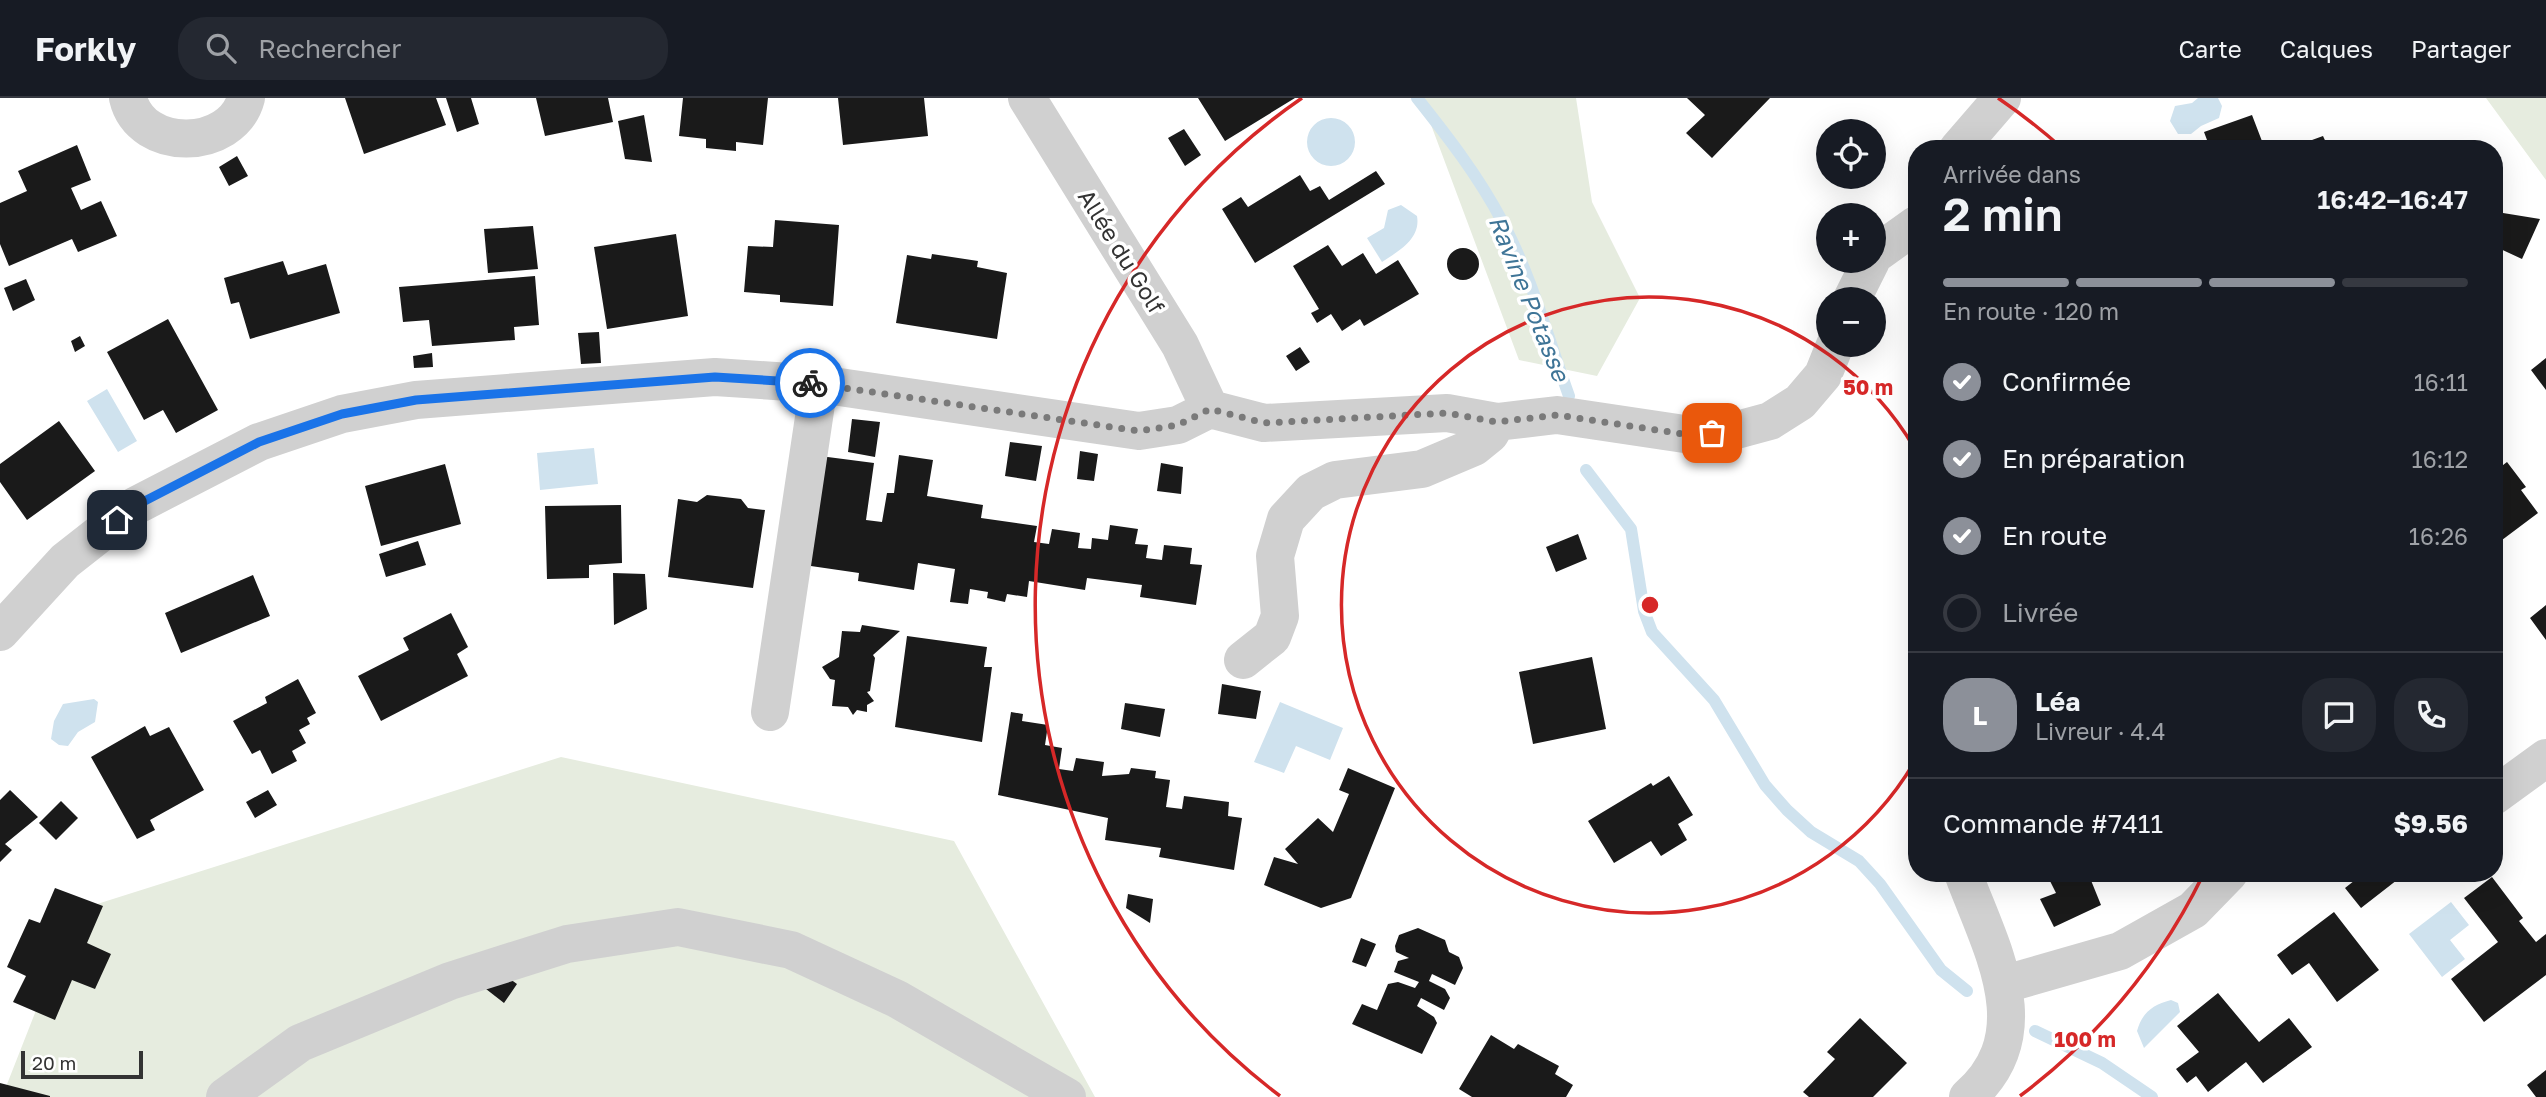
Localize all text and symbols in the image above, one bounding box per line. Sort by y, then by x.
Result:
search box [178,17,668,80]
text: Forkly [35,29,136,68]
icon: search [202,29,240,67]
text: Rechercher [258,33,401,64]
text: Carte [2178,34,2242,63]
text: Calques [2280,34,2373,63]
text: Partager [2411,34,2511,63]
map controls [1816,119,1886,357]
button: locate [1816,119,1886,189]
text: Arrivée dans [1943,160,2081,188]
street label: Allée du Golf [1073,184,1171,318]
text: 16:42–16:47 [2317,184,2468,215]
text: 2 min [1943,186,2063,241]
button: + [1816,203,1886,273]
water label: Ravine Potasse [1484,211,1577,387]
button: − [1816,287,1886,357]
text: En route · 120 m [1943,297,2119,325]
courier [775,348,845,418]
icon: check [1943,363,1981,401]
icon: bike [791,364,829,402]
text: Confirmée [2002,366,2131,397]
text: 16:11 [2414,368,2468,396]
text: 50 m [1843,374,1893,400]
pin [1682,403,1742,463]
icon: bag [1693,414,1731,452]
icon: check [1943,440,1981,478]
text: En préparation [2002,443,2185,474]
text: 16:12 [2412,445,2468,473]
pin [87,490,147,550]
icon: home [98,501,136,539]
icon: check [1943,517,1981,555]
text: En route [2002,520,2107,551]
text: 16:26 [2409,522,2468,550]
centre of rings [1638,593,1662,617]
text: Livrée [2002,597,2078,628]
button: chat [2302,678,2376,752]
button: phone [2394,678,2468,752]
text: Léa [2035,686,2080,717]
text: L [1973,700,1987,731]
text: Livreur · 4.4 [2035,717,2165,745]
text: Commande #7411 [1943,808,2163,839]
text: $9.56 [2393,808,2468,839]
text: 100 m [2054,1026,2116,1052]
scale bar [21,1048,144,1080]
text: 20 m [32,1051,76,1074]

